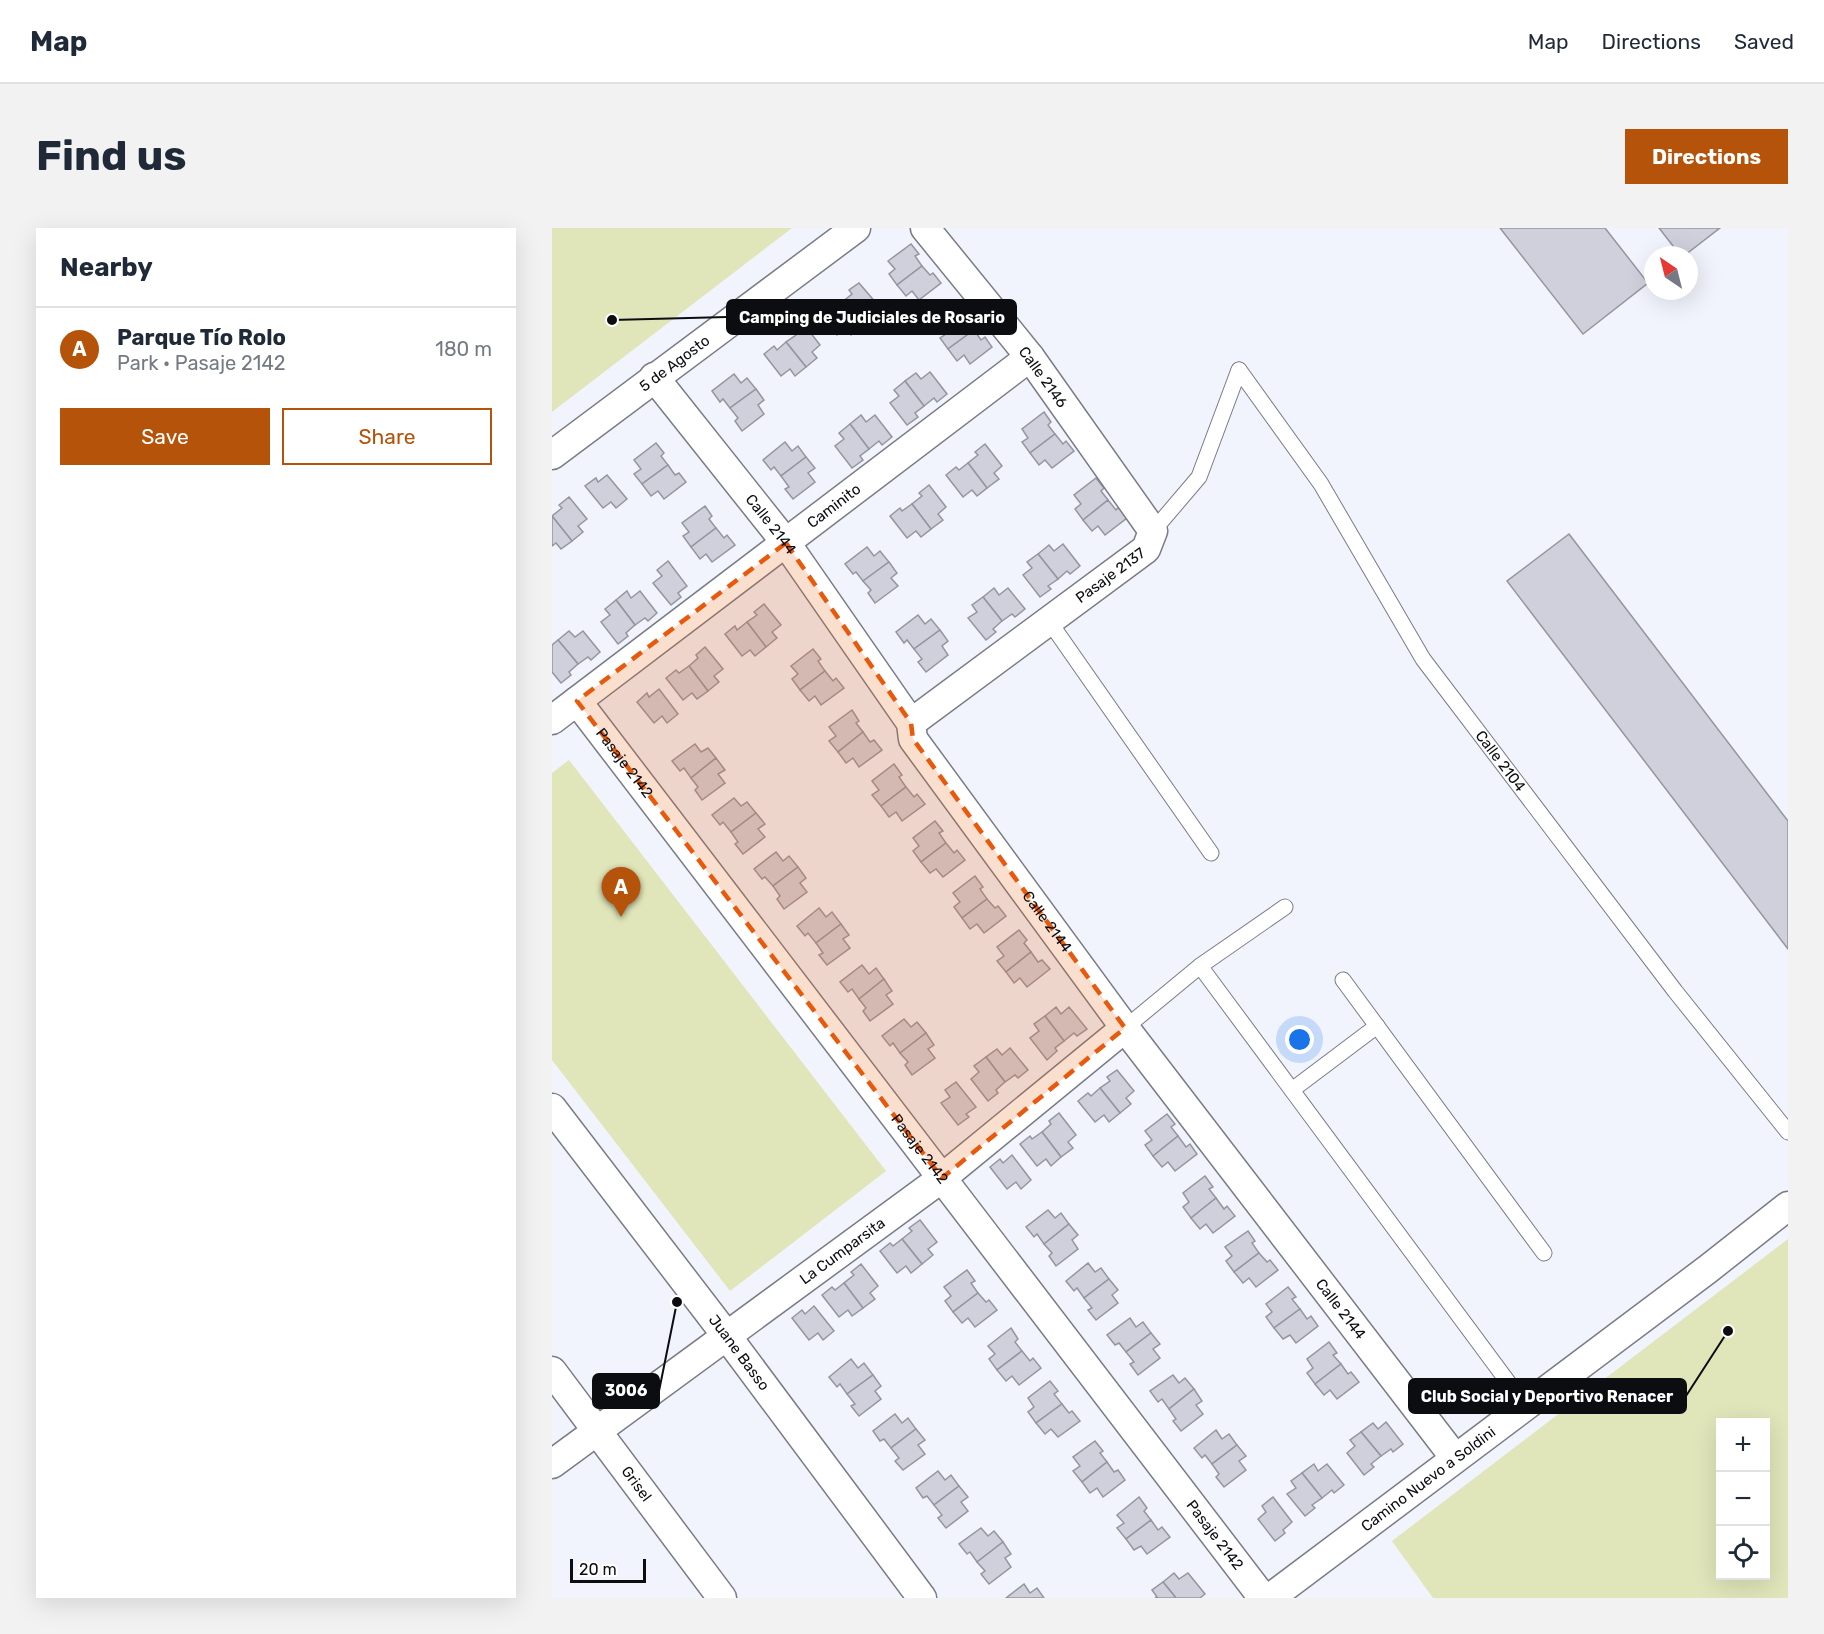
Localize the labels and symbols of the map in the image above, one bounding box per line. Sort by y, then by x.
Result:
north arrow [1644,246,1698,300]
callout: Camping de Judiciales de Rosario [727,300,1016,334]
text: Camping de Judiciales de Rosario [739,308,1005,327]
street label: 5 de Agosto [636,331,713,395]
street label: Calle 2146 [1015,343,1071,411]
street label: Caminito [804,480,864,532]
street label: Calle 2144 [742,491,800,558]
street label: Pasaje 2137 [1072,544,1149,607]
street label: Pasaje 2142 [592,724,657,802]
street label: Calle 2104 [1472,727,1529,795]
pin: A [602,868,640,917]
street label: Calle 2144 [1019,888,1075,956]
your location [1285,1025,1314,1054]
street label: Pasaje 2142 [887,1111,952,1188]
street label: La Cumparsita [796,1214,888,1288]
street label: Calle 2144 [1312,1275,1370,1343]
street label: Juane Basso [705,1311,773,1394]
callout: 3006 [593,1374,659,1408]
callout: Club Social y Deportivo Renacer [1409,1379,1686,1413]
text: 3006 [605,1381,647,1400]
text: Club Social y Deportivo Renacer [1421,1387,1674,1406]
street label: Camino Nuevo a Soldini [1358,1423,1499,1535]
street label: Grisel [618,1463,655,1505]
street label: Pasaje 2142 [1182,1497,1247,1574]
scale bar [570,1556,646,1584]

